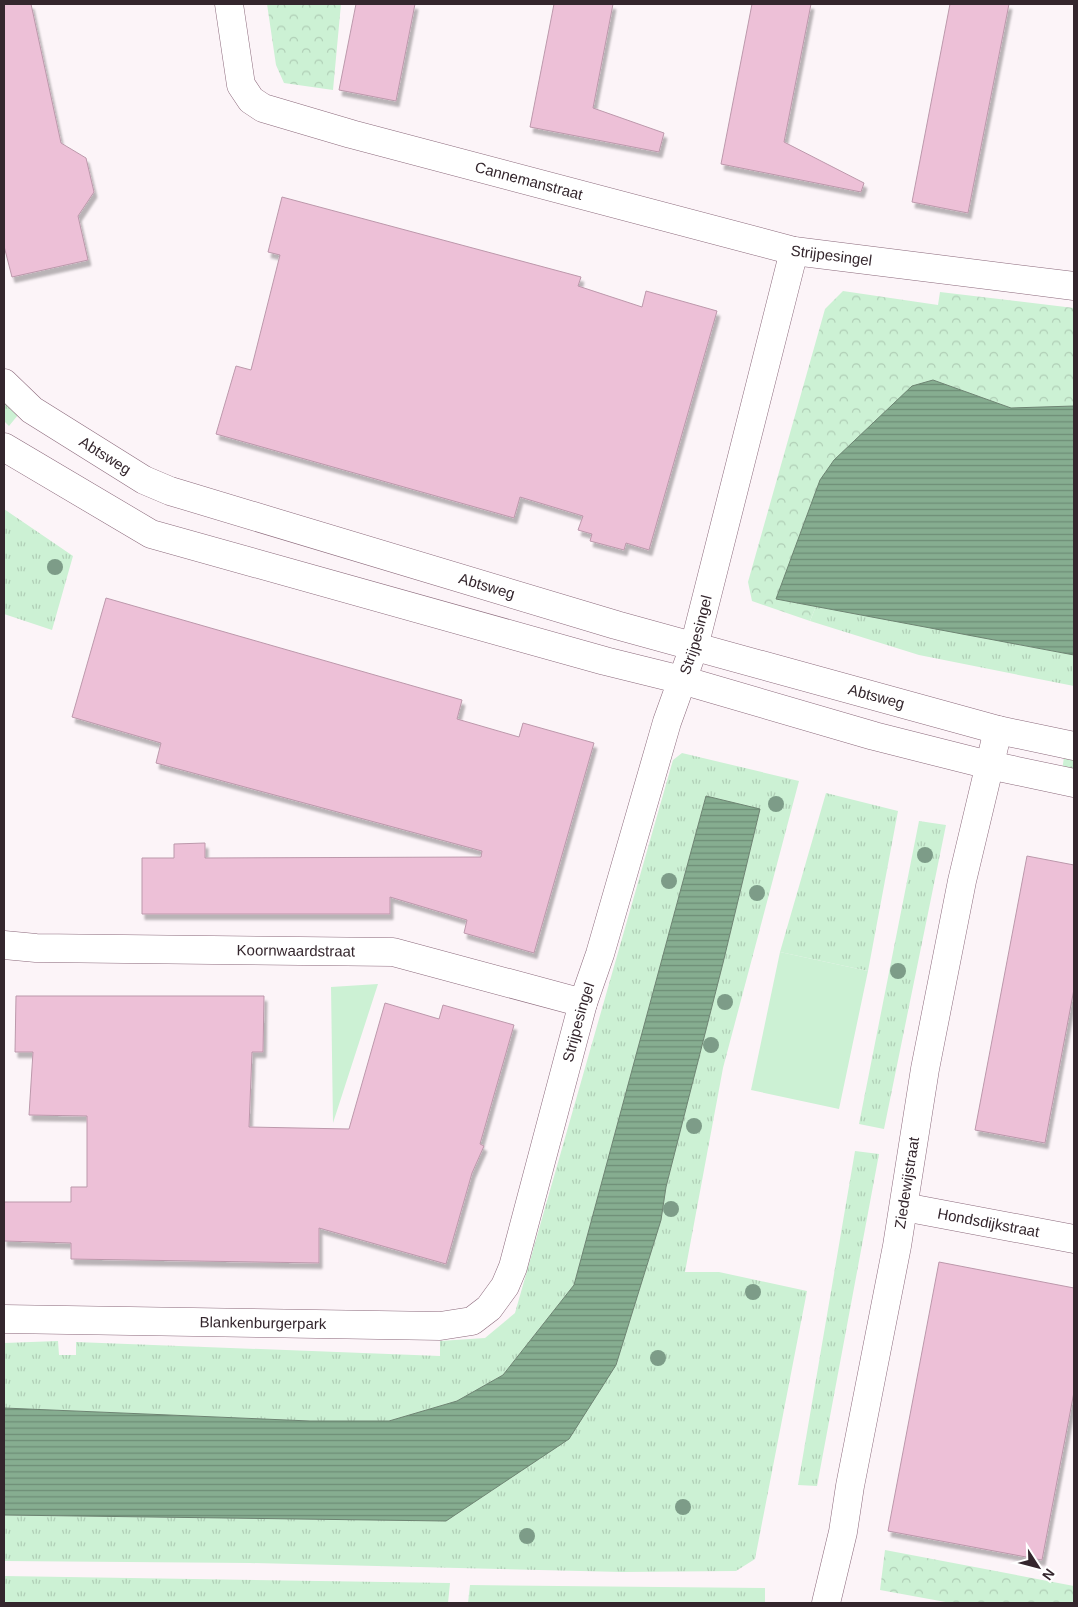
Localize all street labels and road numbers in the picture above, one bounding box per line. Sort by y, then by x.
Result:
street label: Cannemanstraat [473,158,586,203]
street label: Strijpesingel [790,242,873,269]
street label: Abtsweg [76,433,134,478]
street label: Abtsweg [457,569,517,602]
street label: Strijpesingel [676,593,715,677]
street label: Abtsweg [847,680,907,712]
street label: Koornwaardstraat [237,941,356,960]
street label: Strijpesingel [559,980,597,1064]
street label: Ziedewijstraat [891,1135,922,1230]
street label: Hondsdijkstraat [936,1204,1042,1240]
street label: Blankenburgerpark [199,1313,327,1332]

